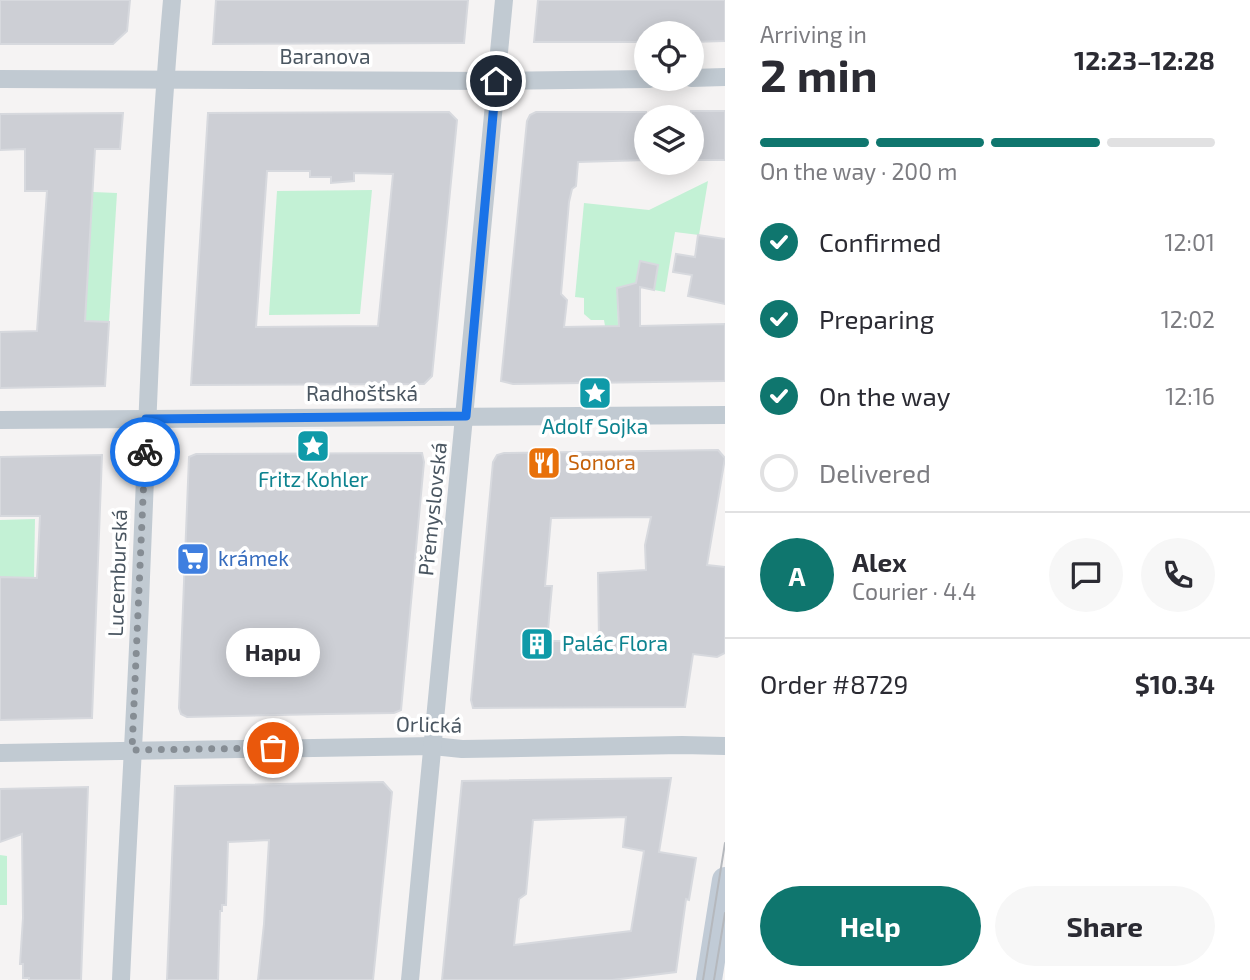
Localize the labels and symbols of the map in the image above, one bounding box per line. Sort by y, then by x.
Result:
street label: Baranova [279,43,371,68]
pin [466,51,526,111]
place icon: Adolf Sojka [576,374,614,412]
street label: Radhošťská [306,380,418,405]
place label: Adolf Sojka [542,413,648,439]
courier [110,417,180,487]
place icon: Fritz Kohler [294,427,332,465]
street label: Přemyslovská [412,441,451,577]
restaurant icon: Sonora [525,444,563,482]
place label: Sonora [568,449,636,474]
place label: Fritz Kohler [258,466,369,491]
street label: Lucemburská [102,509,131,637]
supermarket icon: krámek [174,540,212,578]
place label: krámek [218,545,289,570]
building icon: Palác Flora [518,625,556,663]
callout: Hapu [226,629,320,678]
place label: Palác Flora [562,630,668,655]
street label: Orlická [396,710,462,737]
pin [243,718,303,778]

